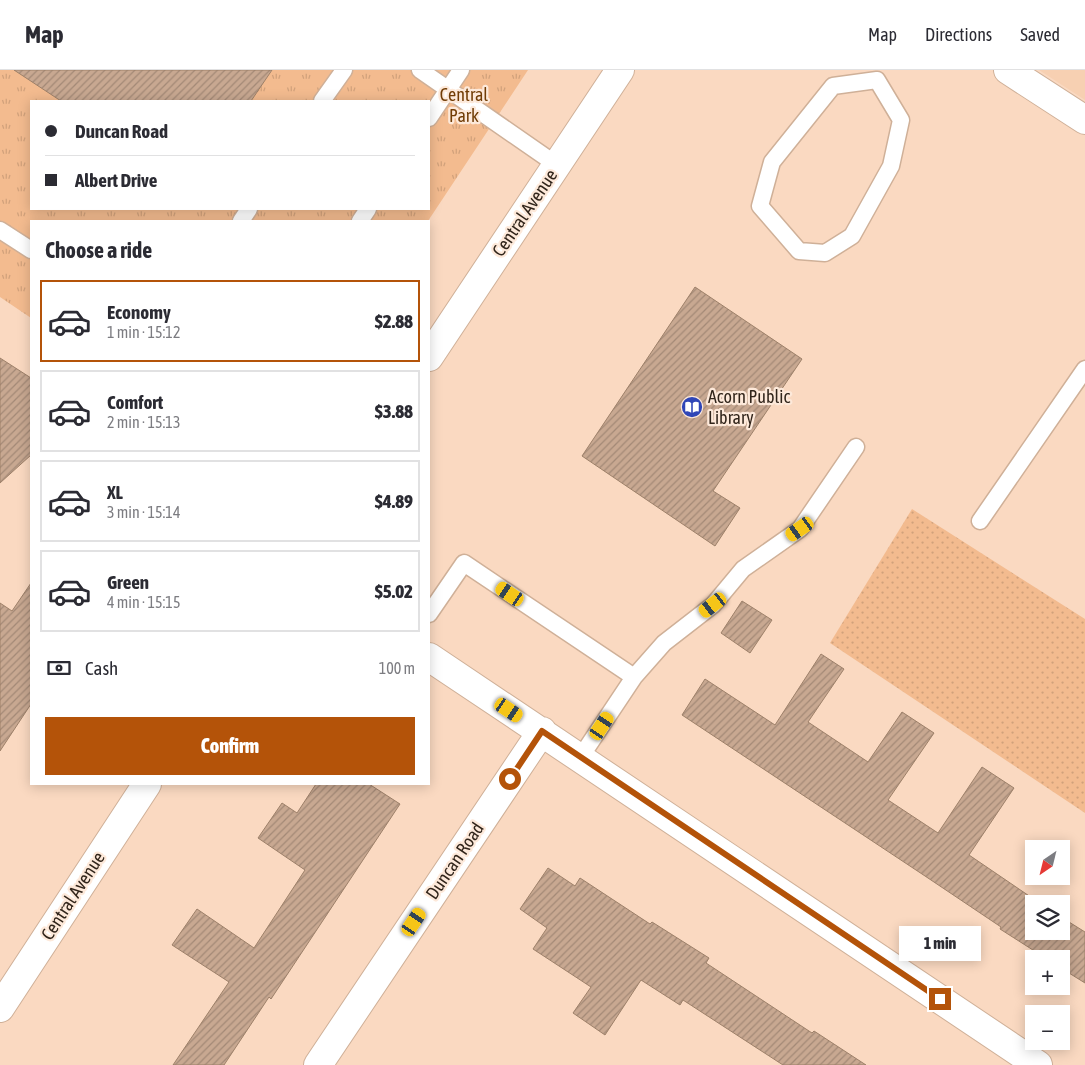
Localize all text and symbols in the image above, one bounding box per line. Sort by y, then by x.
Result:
text: Map [25,21,64,48]
text: Map [868,24,897,45]
text: Directions [925,24,992,45]
text: Saved [1020,24,1060,45]
park label: Central Park [440,84,488,126]
text: Duncan Road [75,120,168,142]
street label: Central Avenue [488,165,561,260]
text: Albert Drive [75,169,157,191]
text: Choose a ride [45,237,152,263]
icon: car [47,299,92,344]
text: Economy [107,301,171,323]
text: $2.88 [375,310,413,332]
text: 1 min · 15:12 [107,323,180,341]
place label: Acorn Public Library [708,386,790,428]
icon: car [47,389,92,434]
text: Comfort [107,391,163,413]
library icon: Acorn Public Library [680,395,704,419]
text: $3.88 [375,400,413,422]
text: 2 min · 15:13 [107,413,180,431]
icon: car [47,479,92,524]
text: XL [107,481,123,503]
text: $4.89 [375,490,413,512]
text: 3 min · 15:14 [107,503,180,521]
car [783,514,816,544]
icon: car [47,569,92,614]
text: Green [107,571,149,593]
car [493,579,526,609]
text: $5.02 [375,580,413,602]
car [696,590,729,620]
text: 4 min · 15:15 [107,593,180,611]
icon: cash [45,654,73,682]
text: Cash [85,657,118,679]
text: 100 m [379,659,415,677]
car [492,695,525,725]
car [587,709,616,743]
button: Confirm [45,717,415,775]
route start [499,768,521,790]
street label: Duncan Road [421,818,488,903]
north arrow [1025,840,1070,885]
map controls [1025,840,1070,1050]
street label: Central Avenue [36,848,109,944]
button: layers [1025,895,1070,940]
car [399,905,428,939]
callout: 1 min [899,926,981,962]
text: 1 min [924,934,956,952]
button: + [1025,950,1070,995]
route end [929,988,951,1010]
button: − [1025,1005,1070,1050]

